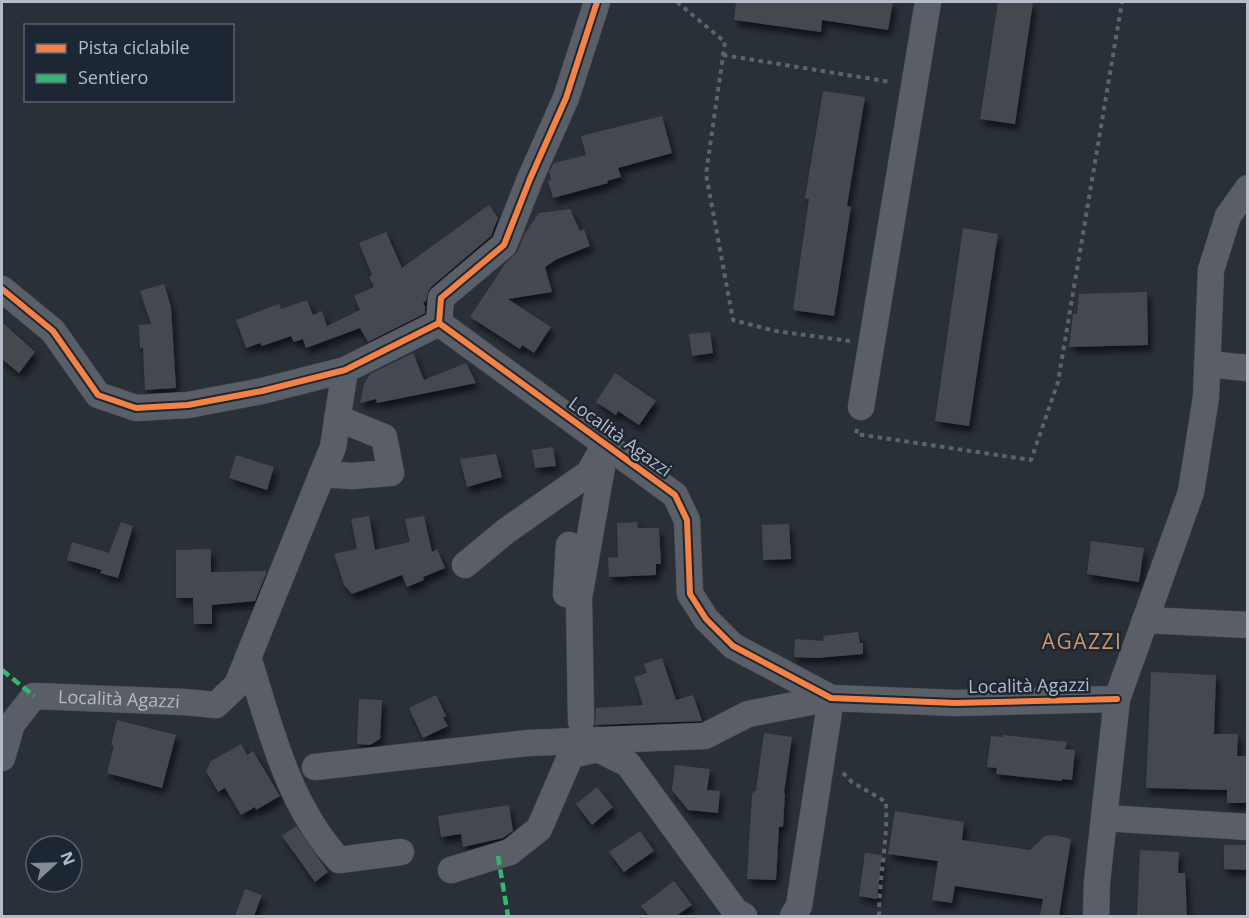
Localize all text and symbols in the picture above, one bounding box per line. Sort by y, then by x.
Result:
legend [24,24,234,102]
text: Pista ciclabile [78,35,190,59]
text: Sentiero [78,65,148,89]
street label: Località Agazzi [564,391,677,482]
district label: AGAZZI [1042,627,1122,655]
street label: Località Agazzi [968,672,1090,698]
street label: Località Agazzi [58,684,180,713]
north arrow [24,834,84,894]
text: N [55,848,81,869]

